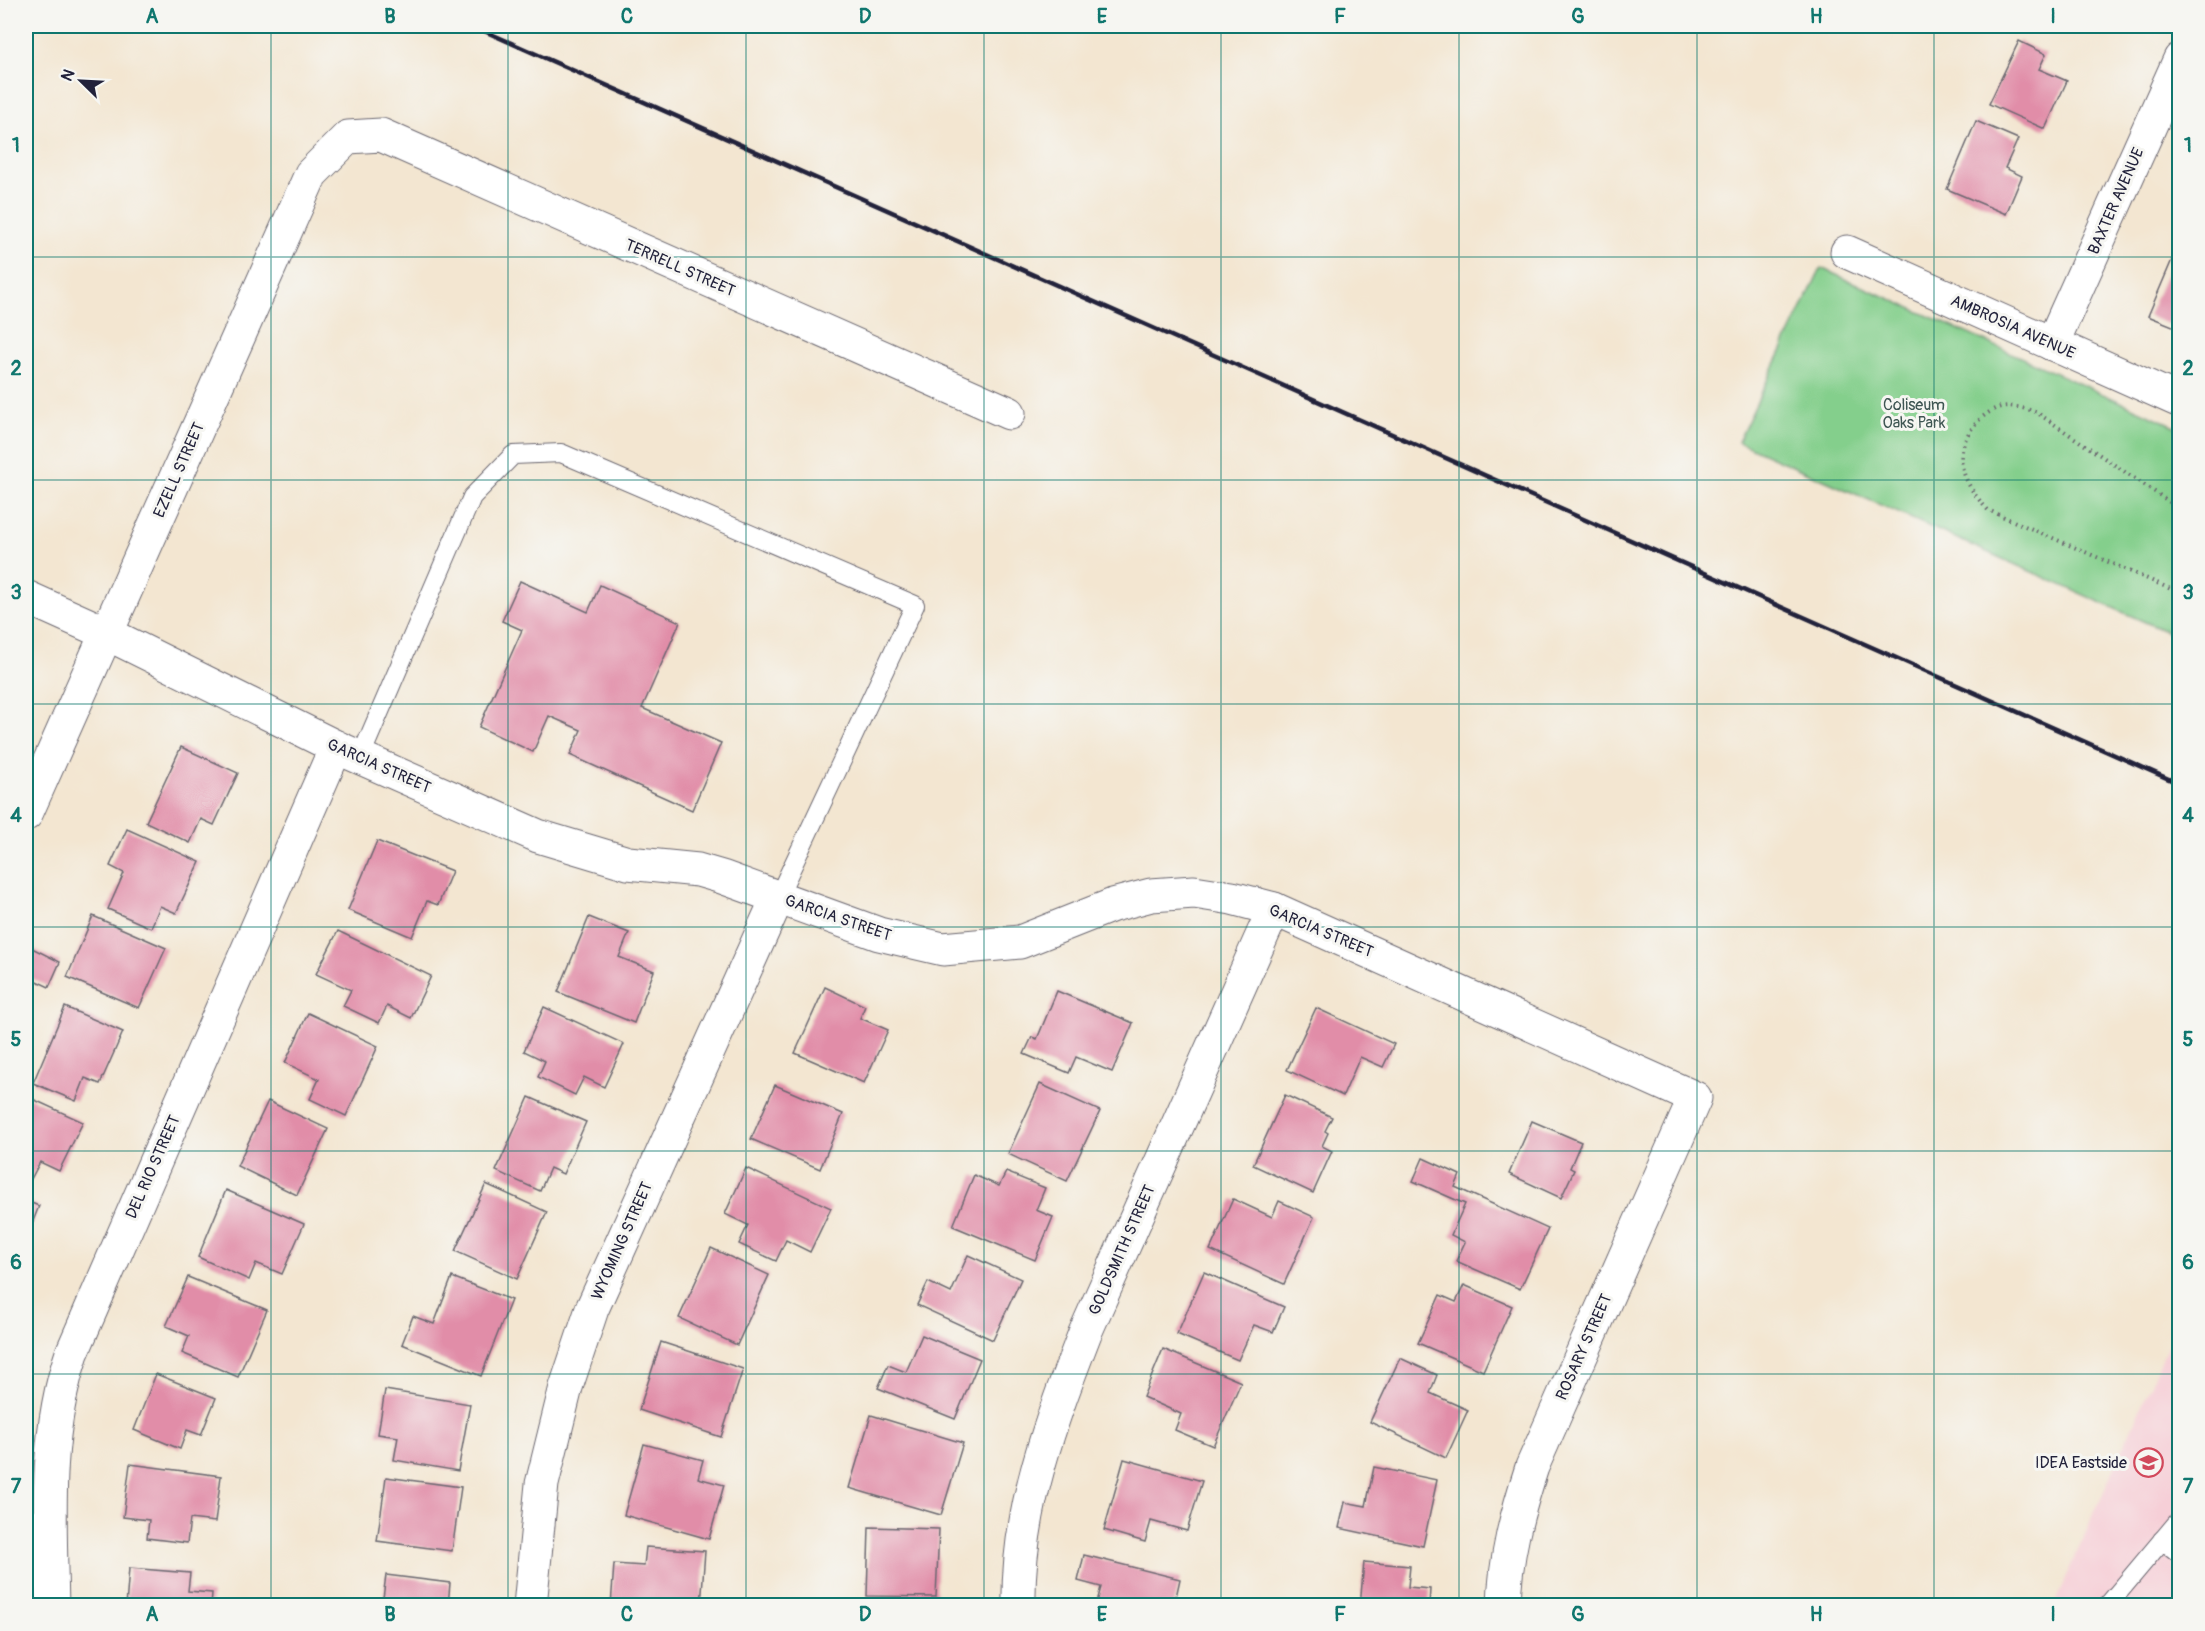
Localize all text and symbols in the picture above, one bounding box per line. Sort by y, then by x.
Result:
text: A [146,4,159,29]
text: B [384,4,396,29]
text: C [621,4,633,29]
text: D [859,4,872,29]
text: E [1097,4,1108,29]
text: F [1334,4,1346,29]
text: G [1571,4,1585,29]
text: H [1810,4,1823,29]
text: I [2050,4,2056,29]
north arrow [51,51,111,111]
text: N [57,66,80,84]
text: 1 [12,133,20,158]
text: 1 [2184,133,2192,158]
street label: BAXTER AVENUE [2084,145,2148,257]
street label: TERRELL STREET [622,235,738,301]
street label: AMBROSIA AVENUE [1948,291,2078,363]
text: 2 [10,356,22,381]
text: 2 [2182,356,2194,381]
park label: Coliseum Oaks Park [1883,395,1946,433]
street label: EZELL STREET [149,419,209,521]
text: 3 [10,580,22,605]
text: 3 [2182,580,2194,605]
street label: GARCIA STREET [324,734,434,798]
text: 4 [10,803,22,828]
text: 4 [2182,803,2194,828]
street label: GARCIA STREET [782,890,894,946]
street label: GARCIA STREET [1266,900,1376,962]
text: 5 [11,1027,22,1052]
text: 5 [2183,1027,2194,1052]
street label: DEL RIO STREET [121,1112,185,1222]
street label: WYOMING STREET [587,1179,657,1303]
street label: GOLDSMITH STREET [1084,1182,1160,1318]
text: 6 [10,1250,22,1275]
text: 6 [2182,1250,2194,1275]
street label: ROSARY STREET [1552,1291,1616,1403]
school or university icon: IDEA Eastside [2132,1447,2164,1479]
place label: IDEA Eastside [2035,1453,2127,1473]
text: 7 [11,1474,22,1499]
text: 7 [2183,1474,2194,1499]
text: A [146,1602,159,1627]
text: B [384,1602,396,1627]
text: C [621,1602,633,1627]
text: D [859,1602,872,1627]
text: E [1097,1602,1108,1627]
text: F [1334,1602,1346,1627]
text: G [1571,1602,1585,1627]
text: H [1810,1602,1823,1627]
text: I [2050,1602,2056,1627]

